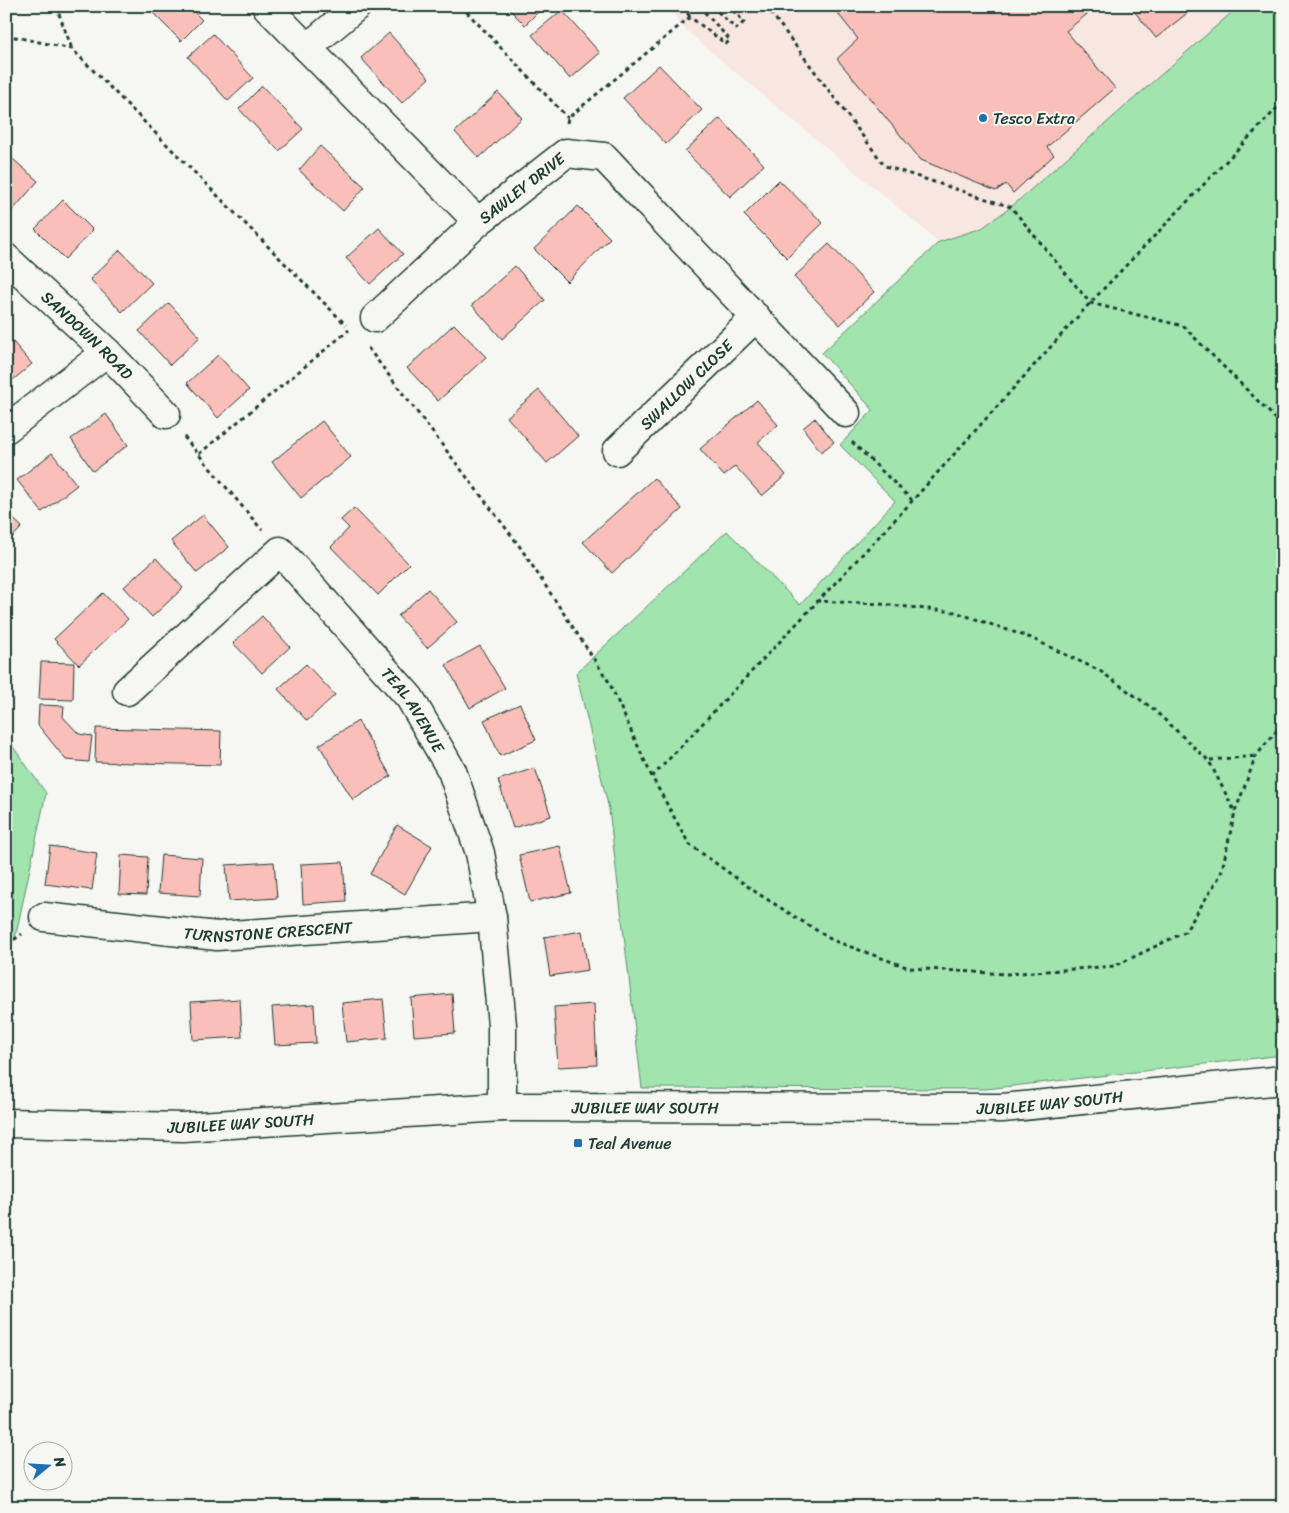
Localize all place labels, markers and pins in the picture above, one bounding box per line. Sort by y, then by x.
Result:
place label: Tesco Extra [993,104,1075,133]
marker: Tesco Extra [977,112,989,124]
place label: Teal Avenue [588,1129,672,1158]
marker: Teal Avenue [572,1137,584,1149]

